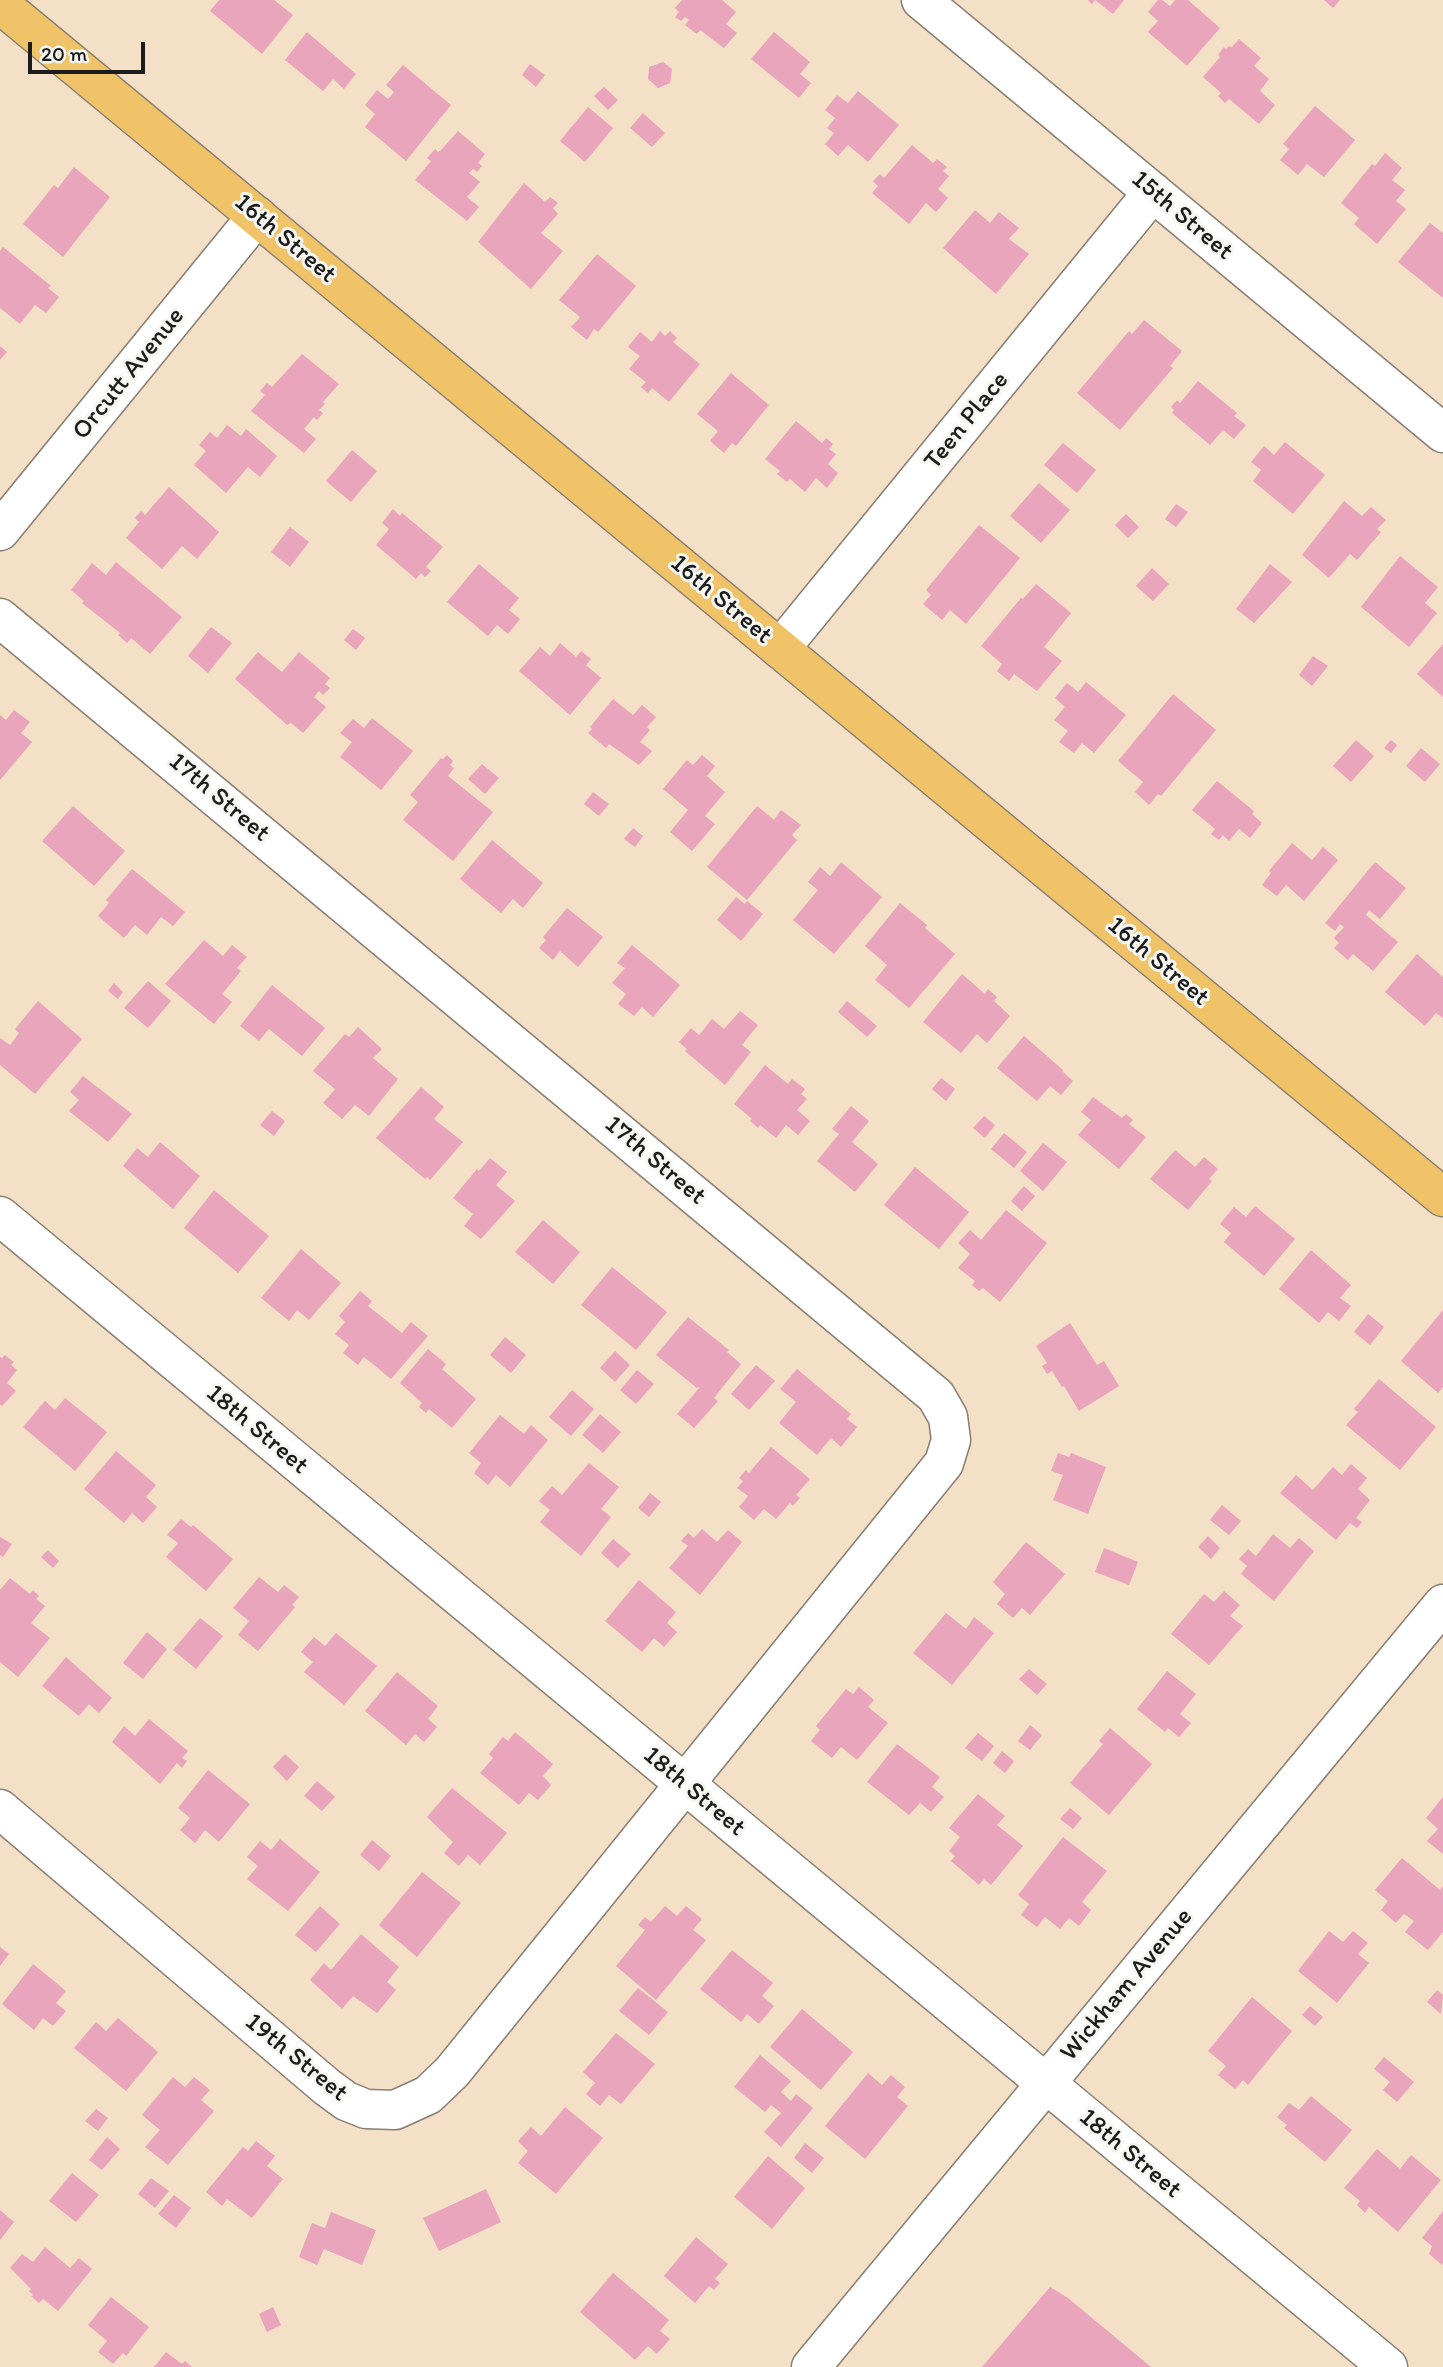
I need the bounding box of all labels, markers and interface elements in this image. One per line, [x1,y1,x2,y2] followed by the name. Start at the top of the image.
[32,28,149,72] scale bar
[41,41,87,66] text: 20 m
[1125,164,1239,268] street label: 15th Street
[228,187,342,291] street label: 16th Street
[66,302,192,446] street label: Orcutt Avenue
[918,366,1016,476] street label: Teen Place
[664,548,778,652] street label: 16th Street
[162,747,276,849] street label: 17th Street
[1101,910,1215,1014] street label: 16th Street
[598,1110,712,1212] street label: 17th Street
[200,1378,314,1482] street label: 18th Street
[637,1740,751,1844] street label: 18th Street
[1054,1902,1200,2068] street label: Wickham Avenue
[238,2007,354,2109] street label: 19th Street
[1073,2102,1187,2206] street label: 18th Street

